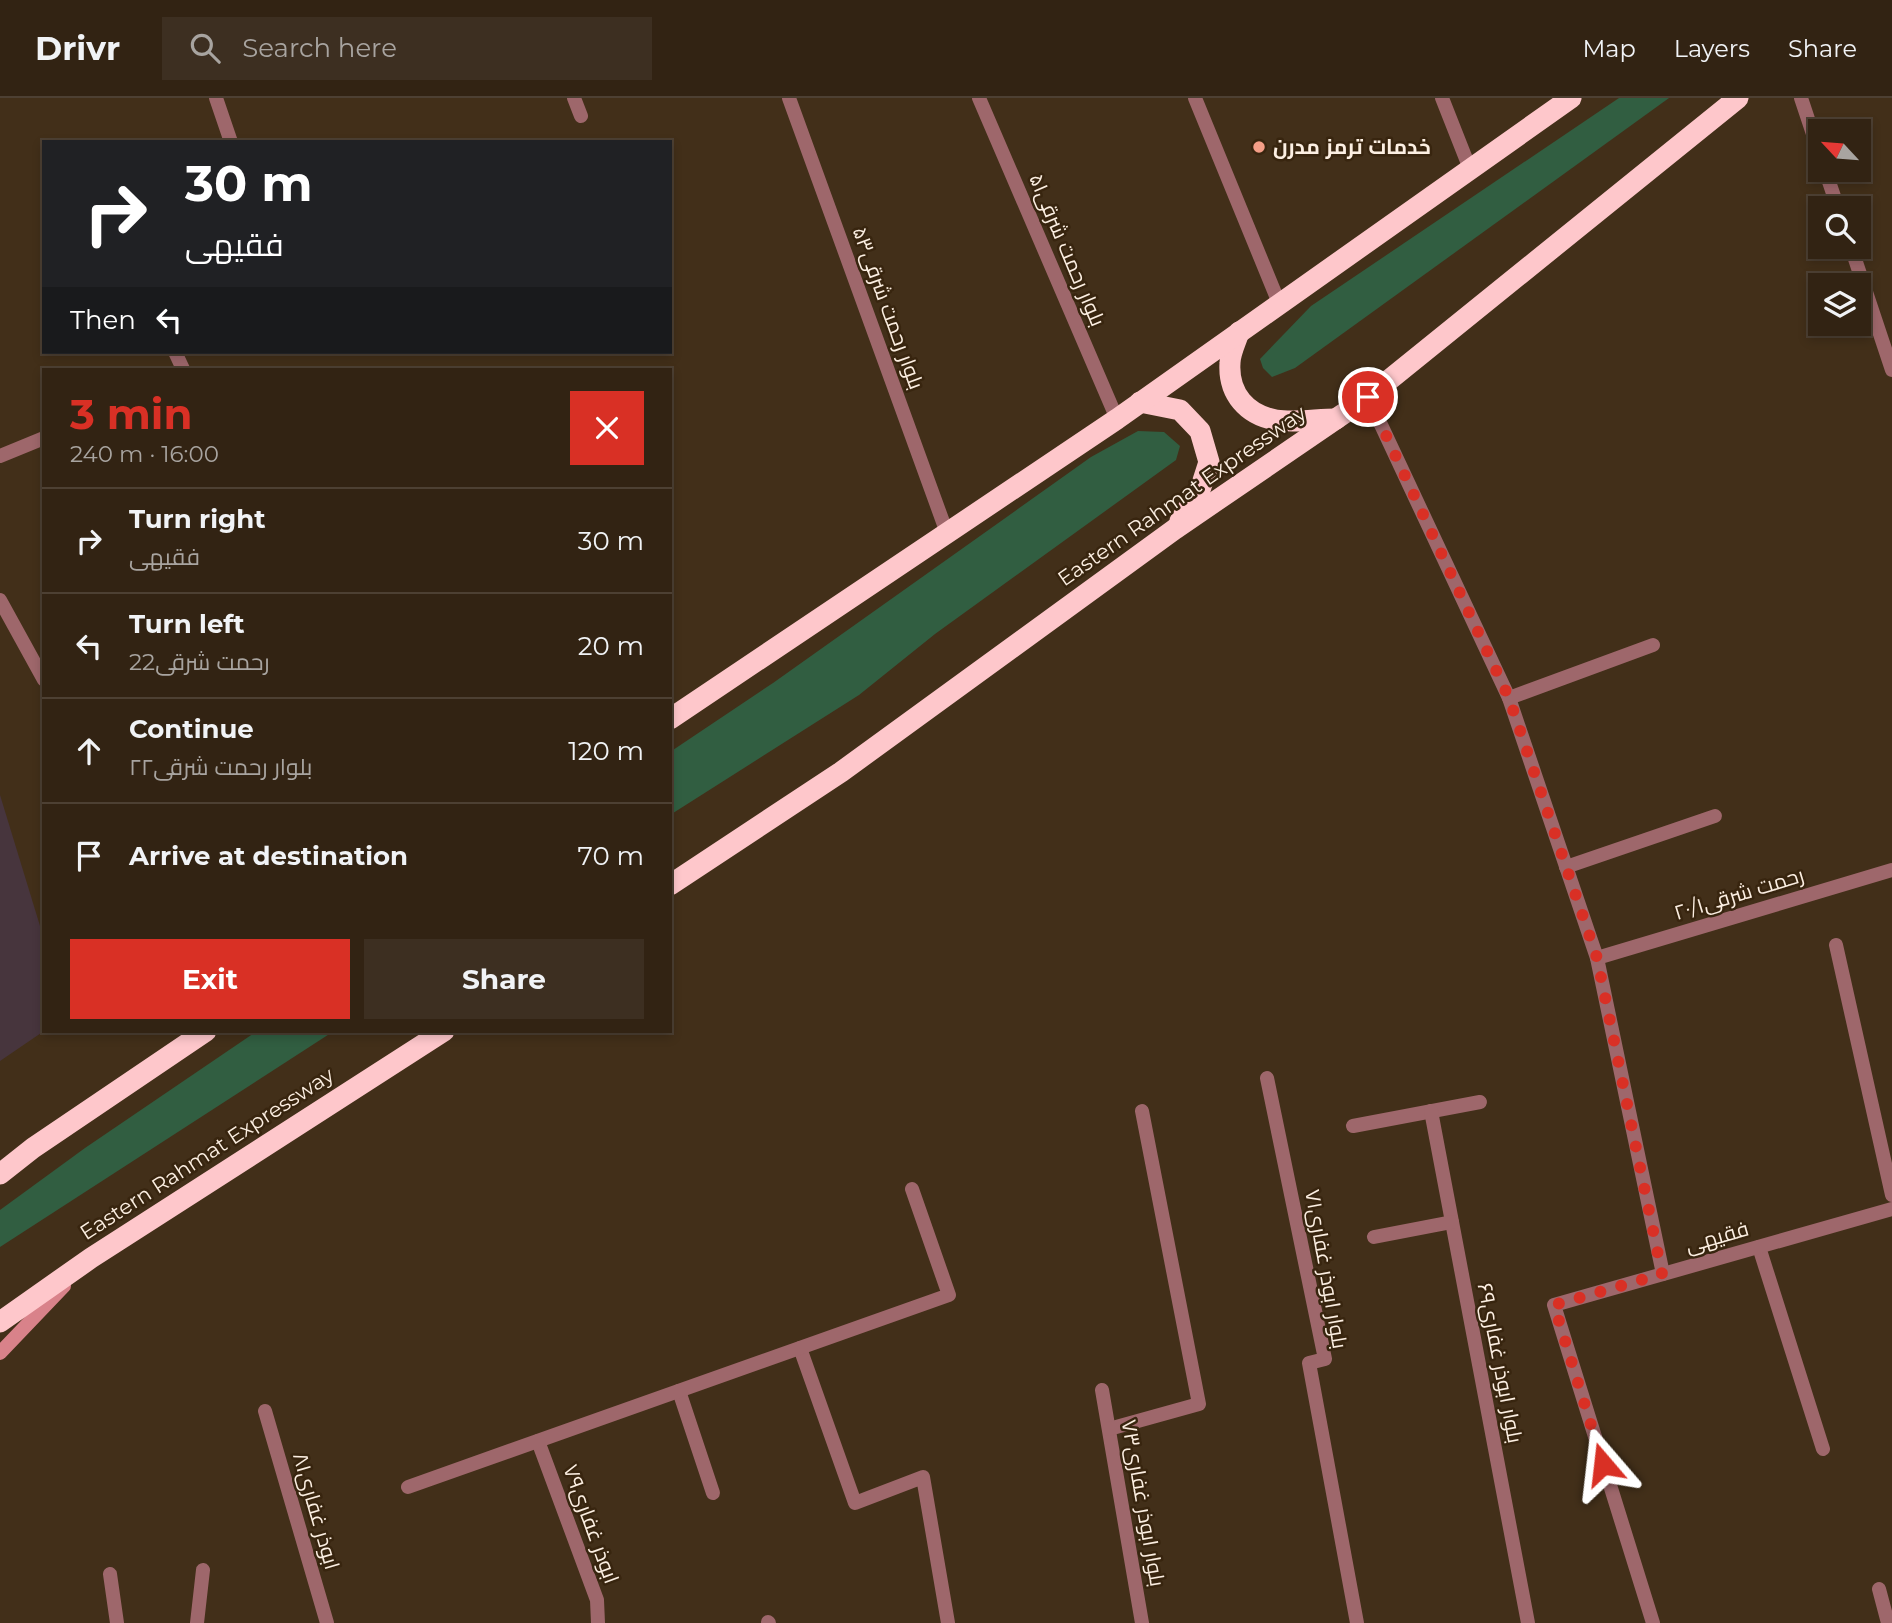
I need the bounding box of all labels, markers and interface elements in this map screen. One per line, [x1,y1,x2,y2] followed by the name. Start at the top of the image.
[162,17,652,80] search box
[35,28,120,68] text: Drivr
[186,29,224,67] icon: search
[242,32,397,64] text: Search here
[1582,34,1636,63] text: Map
[1674,34,1750,63] text: Layers
[1788,34,1857,63] text: Share
[1808,119,1871,182] north arrow
[1808,119,1871,336] map controls
[1273,134,1431,159] place label: خدمات ترمز مدرن
[1251,139,1267,155] marker: خدمات ترمز مدرن
[185,154,313,213] text: 30 m
[70,168,161,259] icon: right
[1023,170,1111,330] street label: بلوار رحمت شرقی۵۱
[1808,196,1871,259] button: search
[847,223,929,393] street label: بلوار رحمت شرقی۵۳
[185,225,284,264] text: فقیهی
[1808,273,1871,336] button: layers
[150,301,188,339] icon: left
[70,304,136,336] text: Then
[1338,367,1398,427] pin
[1349,378,1387,416] icon: arrive
[70,388,192,440] text: 3 min
[570,391,644,465] button: close
[1053,400,1311,591] street label: Eastern Rahmat Expressway
[70,440,219,468] text: 240 m · 16:00
[129,503,265,535] text: Turn right
[70,522,108,560] icon: right
[578,525,644,557] text: 30 m
[129,543,200,571] text: فقیهی
[129,608,245,640] text: Turn left
[70,627,108,665] icon: left
[578,630,644,662] text: 20 m
[129,648,270,676] text: 22رحمت شرقی
[129,713,254,745] text: Continue
[70,732,108,770] icon: ahead
[568,735,644,767] text: 120 m
[129,753,312,781] text: بلوار رحمت شرقی۲۲
[70,837,108,875] icon: arrive
[129,840,408,872] text: Arrive at destination
[578,840,644,872] text: 70 m
[1671,862,1807,926] street label: ۲۰/۱رحمت شرقی
[70,939,350,1019] button: Exit
[364,939,644,1019] button: Share
[75,1062,339,1245] street label: Eastern Rahmat Expressway
[1299,1187,1353,1351] street label: بلوار ابوذر غفاری۷۱
[1682,1216,1752,1258] street label: فقیهی
[1472,1281,1528,1445] street label: بلوار ابوذر غفاری۶۹
[1116,1417,1170,1589] street label: بلوار ابوذر غفاری۷۳
[1566,1427,1640,1501] position arrow
[287,1449,345,1573] street label: ۸۱ابوذر غفاری
[557,1461,625,1587] street label: ۷۹ابوذر غفاری

